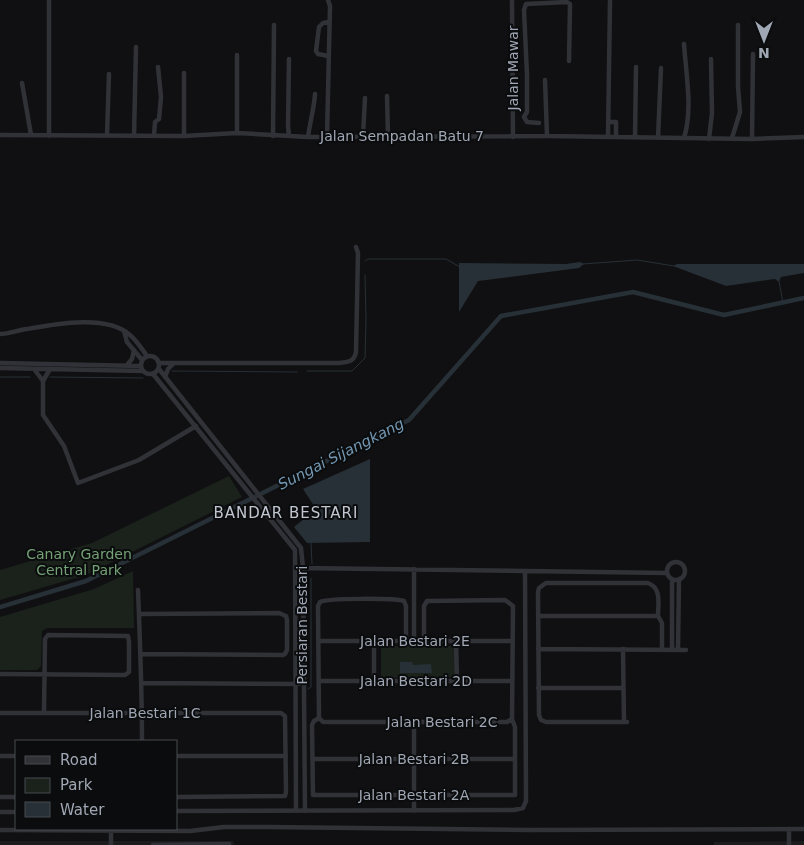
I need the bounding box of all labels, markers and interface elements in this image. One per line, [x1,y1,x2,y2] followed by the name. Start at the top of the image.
[739,15,789,65] north arrow
[505,25,521,111] street label: Jalan Mawar
[758,45,770,61] text: N
[319,128,484,144] street label: Jalan Sempadan Batu 7
[275,414,407,494] water label: Sungai Sijangkang
[214,504,358,522] district label: BANDAR BESTARI
[26,546,132,578] park label: Canary Garden Central Park
[294,566,310,684] street label: Persiaran Bestari
[359,633,470,649] street label: Jalan Bestari 2E
[359,673,472,689] street label: Jalan Bestari 2D
[89,705,201,721] street label: Jalan Bestari 1C
[386,714,498,730] street label: Jalan Bestari 2C
[15,740,178,830] legend
[60,751,98,769] text: Road
[358,751,469,767] street label: Jalan Bestari 2B
[60,776,93,794] text: Park
[358,787,470,803] street label: Jalan Bestari 2A
[60,801,105,819] text: Water

